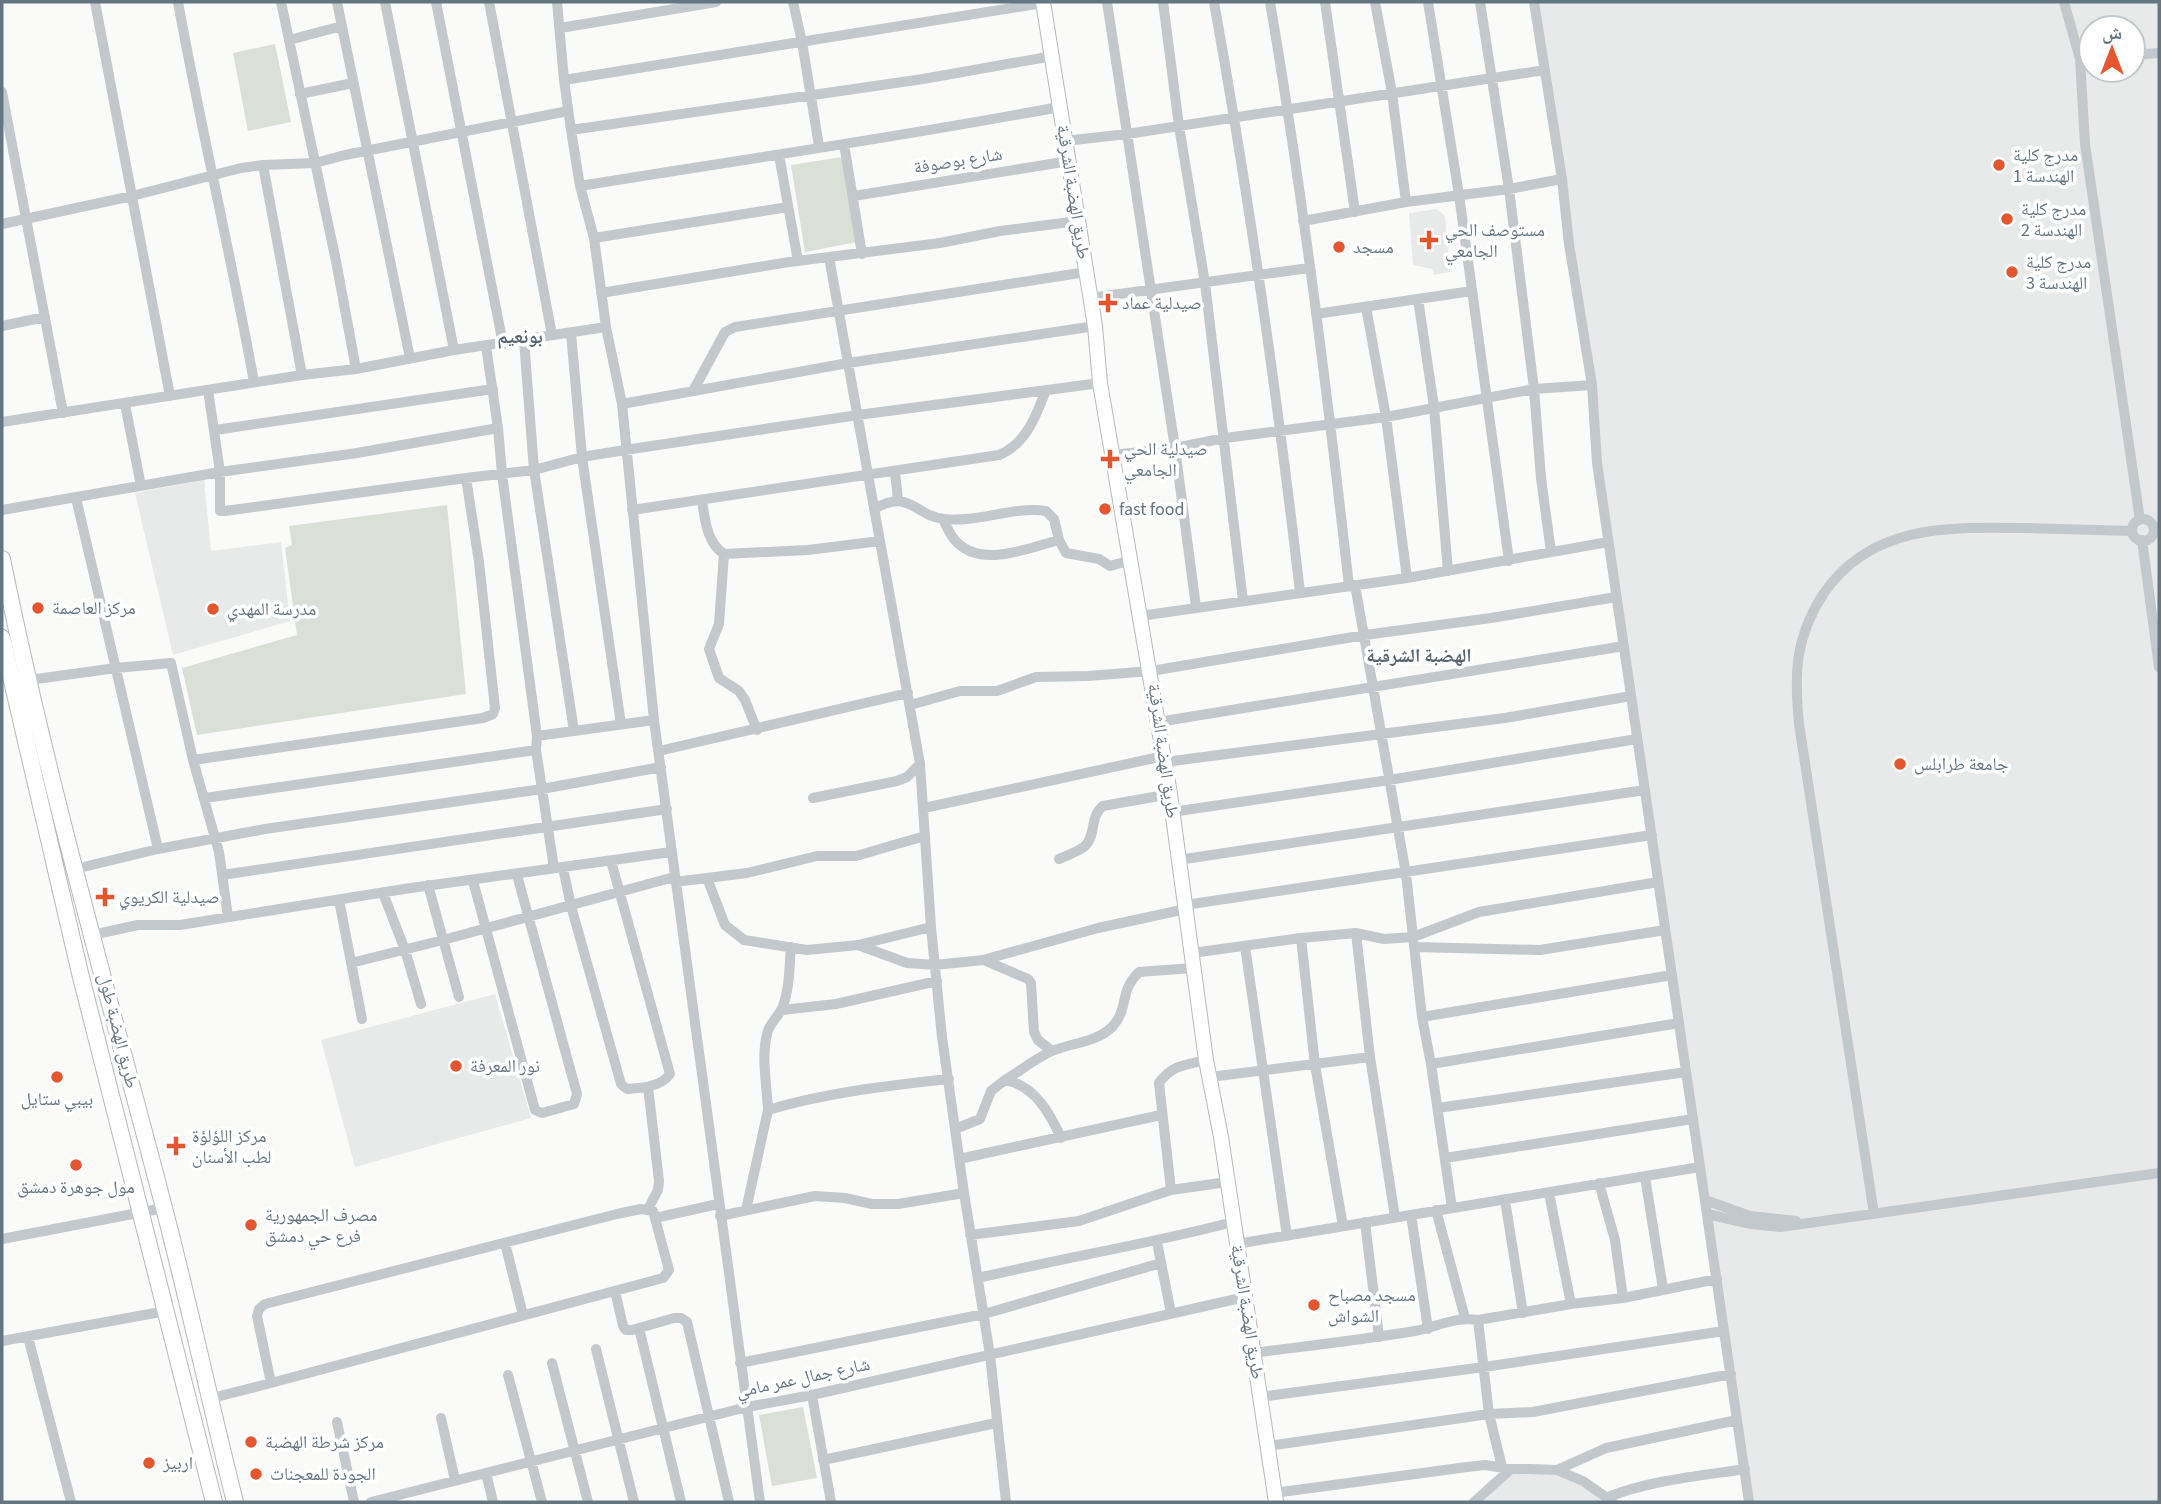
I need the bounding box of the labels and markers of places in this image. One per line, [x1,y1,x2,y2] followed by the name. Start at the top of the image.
[2013,143,2078,189] place label: مدرج كلية الهندسة 1
[1991,157,2007,173] marker: مدرج كلية الهندسة 1
[2021,197,2086,243] place label: مدرج كلية الهندسة 2
[1999,211,2015,227] marker: مدرج كلية الهندسة 2
[1445,218,1545,265] place label: مستوصف الحي الجامعي
[1419,230,1439,250] marker: مستوصف الحي الجامعي
[1353,235,1394,260] place label: مسجد
[1331,239,1347,255] marker: مسجد
[2026,250,2091,296] place label: مدرج كلية الهندسة 3
[2004,264,2020,280] marker: مدرج كلية الهندسة 3
[1122,291,1202,316] place label: صيدلية عماد
[1100,295,1116,311] marker: صيدلية عماد
[1124,437,1208,484] place label: صيدلية الحي الجامعي
[1102,451,1118,467] marker: صيدلية الحي الجامعي
[1119,497,1184,522] place label: fast food
[1097,501,1113,517] marker: fast food
[52,596,136,621] place label: مركز العاصمة
[227,597,316,623] place label: مدرسة المهدي
[30,600,46,616] marker: مركز العاصمة
[205,601,221,617] marker: مدرسة المهدي
[1914,752,2009,777] place label: جامعة طرابلس
[1892,756,1908,772] marker: جامعة طرابلس
[119,885,220,911] place label: صيدلية الكريوي
[97,889,113,905] marker: صيدلية الكريوي
[470,1054,540,1079] place label: نور المعرفة
[448,1058,464,1074] marker: نور المعرفة
[49,1069,65,1085] marker: بيبي ستايل
[21,1087,93,1113] place label: بيبي ستايل
[192,1124,271,1170] place label: مركز اللؤلؤة لطب الأسنان
[166,1136,186,1156] marker: مركز اللؤلؤة لطب الأسنان
[68,1157,84,1173] marker: مول جوهرة دمشق
[17,1175,135,1200] place label: مول جوهرة دمشق
[265,1203,377,1250] place label: مصرف الجمهورية فرع حي دمشق
[243,1217,259,1233] marker: مصرف الجمهورية فرع حي دمشق
[1328,1283,1416,1329] place label: مسجد مصباح الشواش
[1306,1297,1322,1313] marker: مسجد مصباح الشواش
[265,1430,384,1455] place label: مركز شرطة الهضبة
[243,1434,259,1450] marker: مركز شرطة الهضبة
[162,1451,193,1476] place label: اربيز
[141,1455,157,1471] marker: اربيز
[270,1462,376,1487] place label: الجودة للمعجنات
[248,1466,264,1482] marker: الجودة للمعجنات

